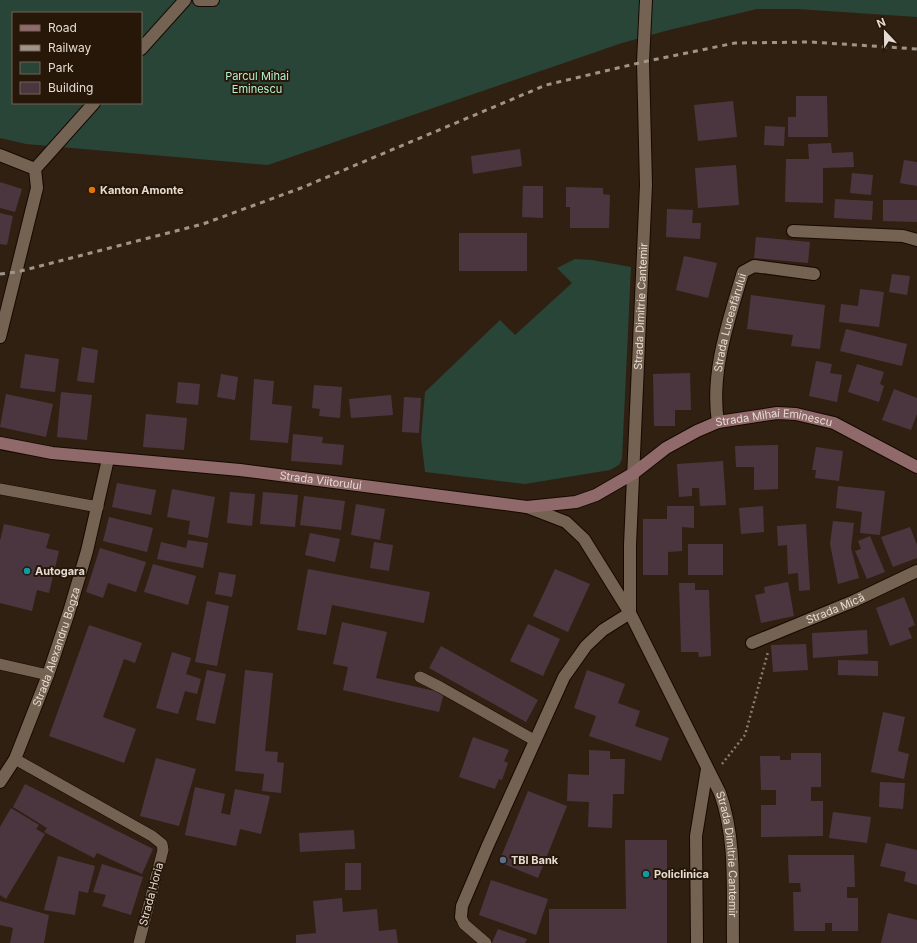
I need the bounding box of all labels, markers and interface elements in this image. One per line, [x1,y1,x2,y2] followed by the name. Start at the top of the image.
[12,12,142,104] legend
[865,12,905,52] north arrow
[875,15,888,31] text: N
[48,20,77,35] text: Road
[48,40,92,55] text: Railway
[48,60,74,75] text: Park
[225,69,289,96] park label: Parcul Mihai Eminescu
[48,80,93,95] text: Building
[100,183,184,197] place label: Kanton Amonte
[87,185,97,195] marker: Kanton Amonte
[631,242,650,370] street label: Strada Dimitrie Cantemir
[711,272,749,373] street label: Strada Luceafărului
[714,406,834,429] street label: Strada Mihai Eminescu
[279,468,362,493] street label: Strada Viitorului
[35,564,85,578] place label: Autogara
[22,566,32,576] marker: Autogara
[29,585,83,709] street label: Strada Alexandru Bogza
[804,590,867,627] street label: Strada Mică
[713,789,740,917] street label: Strada Dimitrie Cantemir
[511,853,559,867] place label: TBI Bank
[498,855,508,865] marker: TBI Bank
[136,861,166,927] street label: Strada Horia
[654,867,709,881] place label: Policlinica
[641,869,651,879] marker: Policlinica

